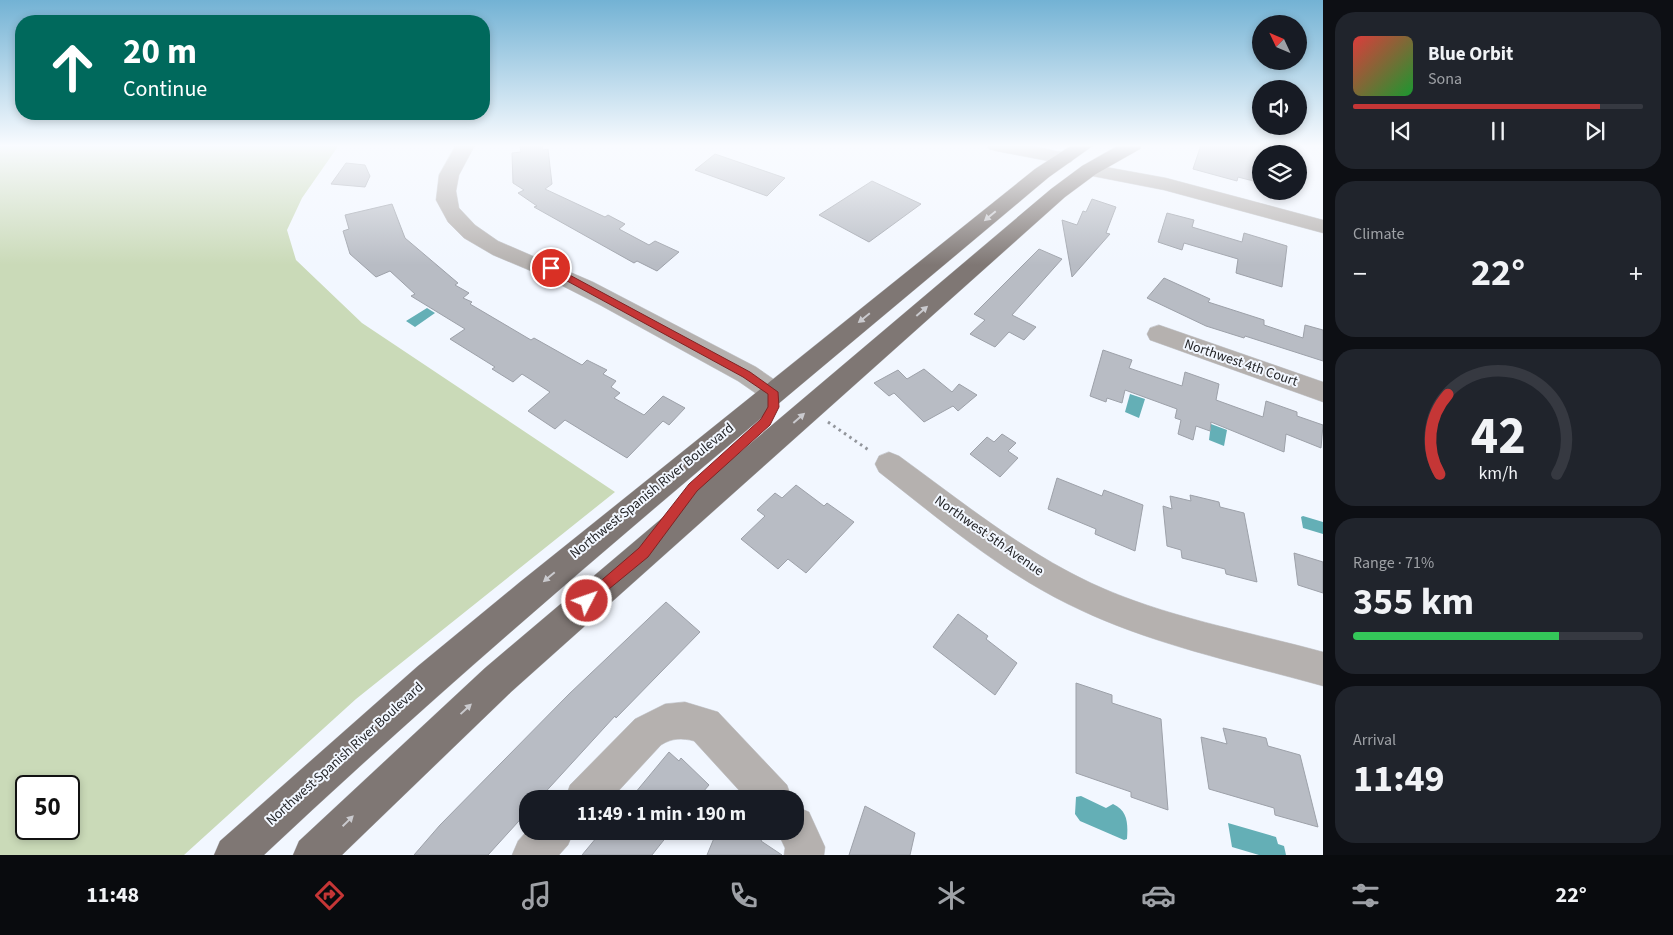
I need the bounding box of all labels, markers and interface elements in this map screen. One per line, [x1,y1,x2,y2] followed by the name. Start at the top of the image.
[1252,15,1308,70] north arrow
[1252,15,1307,200] map controls
[123,27,197,77] text: 20 m
[40,35,105,100] icon: ahead
[1428,41,1513,68] text: Blue Orbit
[1428,68,1462,90] text: Sona
[123,73,207,105] text: Continue
[1252,80,1307,135] button: sound
[1387,117,1415,145] icon: previous
[1484,117,1512,145] icon: pause
[1581,117,1609,145] icon: next
[1252,145,1307,200] button: layers
[984,211,997,222] one-way arrow
[1353,223,1404,245] text: Climate
[1471,246,1525,300] text: 22°
[530,247,572,289] pin
[537,254,565,282] icon: arrive
[1353,254,1367,294] text: −
[1629,254,1643,294] text: +
[915,305,927,317] one-way arrow
[857,313,870,324] one-way arrow
[1182,334,1301,392] street label: Northwest 4th Court
[1471,400,1525,474] text: 42
[792,412,805,423] one-way arrow
[566,418,738,564] street label: Northwest Spanish River Boulevard
[1478,461,1518,486] text: km/h
[930,491,1048,581] street label: Northwest 5th Avenue
[1353,552,1434,574] text: Range · 71%
[542,571,555,582] one-way arrow
[560,574,612,626] position arrow
[1353,575,1474,629] text: 355 km
[262,678,428,830] street label: Northwest Spanish River Boulevard
[459,703,471,715] one-way arrow
[1353,729,1396,751] text: Arrival
[1353,752,1445,806] text: 11:49
[15,775,80,840] speed limit sign: 50
[577,801,746,828] text: 11:49 · 1 min · 190 m
[342,815,354,827] one-way arrow
[312,878,347,913] icon: directions
[519,878,554,913] icon: music
[726,878,761,913] icon: phone
[934,878,969,913] icon: climate
[1141,878,1176,913] icon: car
[1348,878,1383,913] icon: filters
[86,879,139,911] text: 11:48
[1556,879,1587,911] text: 22°

